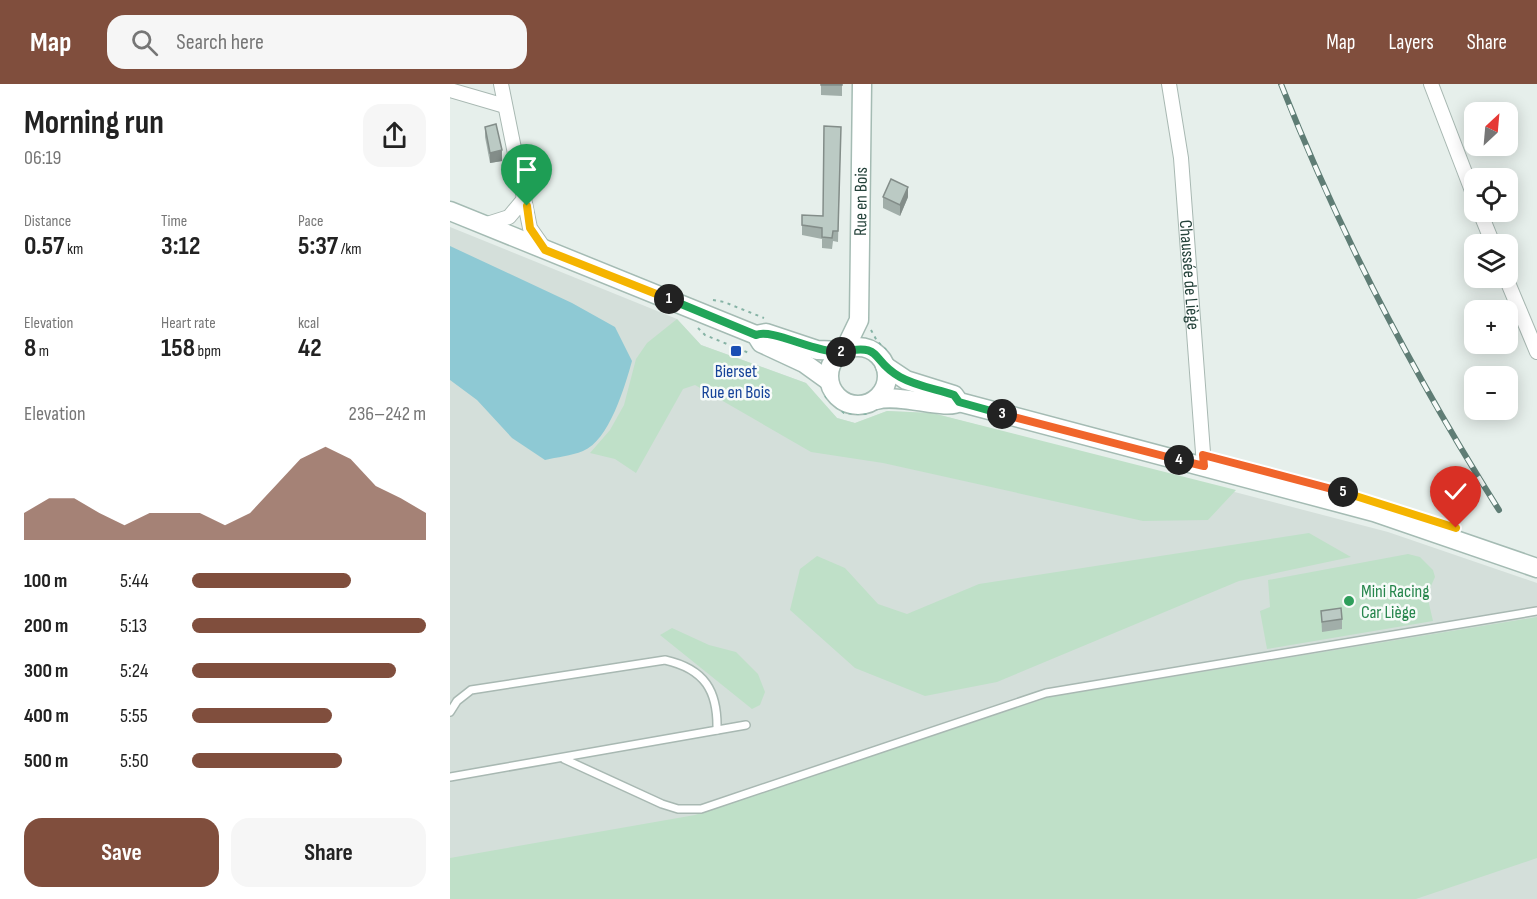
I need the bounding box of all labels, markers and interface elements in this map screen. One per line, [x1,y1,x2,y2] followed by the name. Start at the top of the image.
[107,15,527,69] search box
[30,26,71,59] text: Map
[128,26,161,59] icon: search
[176,29,264,56] text: Search here
[1326,30,1355,55] text: Map
[1388,30,1434,55] text: Layers
[1467,30,1507,55] text: Share
[1464,102,1518,156] north arrow
[1464,102,1518,420] map controls
[24,103,164,143] text: Morning run
[363,104,426,167] button: share
[501,144,552,206] pin
[24,146,61,170] text: 06:19
[510,153,543,186] icon: arrive
[850,167,872,236] street label: Rue en Bois
[1464,168,1518,222] button: locate
[24,212,71,231] text: Distance
[161,212,187,231] text: Time
[298,212,323,231] text: Pace
[1175,219,1204,331] street label: Chaussée de Liège
[24,231,64,262] text: 0.57
[161,231,200,262] text: 3:12
[298,231,338,262] text: 5:37
[1464,234,1518,288] button: layers
[64,240,83,259] text: km
[338,240,362,259] text: /km
[654,284,684,314] pin: 1
[666,289,672,308] text: 1
[1464,300,1518,354] button: +
[24,314,73,333] text: Elevation
[161,314,216,333] text: Heart rate
[298,314,319,333] text: kcal
[24,333,36,364] text: 8
[161,333,195,364] text: 158
[298,333,322,364] text: 42
[826,337,856,367] pin: 2
[36,342,49,361] text: m
[195,342,221,361] text: bpm
[837,342,845,361] text: 2
[729,344,743,358] marker: Bierset Rue en Bois
[701,361,771,403] place label: Bierset Rue en Bois
[1464,366,1518,420] button: −
[987,399,1017,429] pin: 3
[24,402,86,426] text: Elevation
[349,402,426,426] text: 236–242 m
[998,404,1006,423] text: 3
[1164,445,1194,475] pin: 4
[1175,450,1183,469] text: 4
[1430,466,1481,528] pin
[1439,475,1472,508] icon: check
[1328,477,1358,507] pin: 5
[1339,482,1347,501] text: 5
[24,569,67,593] text: 100 m
[120,569,149,593] text: 5:44
[1361,581,1429,623] place label: Mini Racing Car Liège
[1342,594,1356,608] marker: Mini Racing Car Liège
[24,614,68,638] text: 200 m
[120,614,147,638] text: 5:13
[24,659,68,683] text: 300 m
[120,659,148,683] text: 5:24
[24,704,69,728] text: 400 m
[120,704,148,728] text: 5:55
[24,749,68,773] text: 500 m
[120,749,149,773] text: 5:50
[24,818,219,887] button: Save
[231,818,426,887] button: Share

